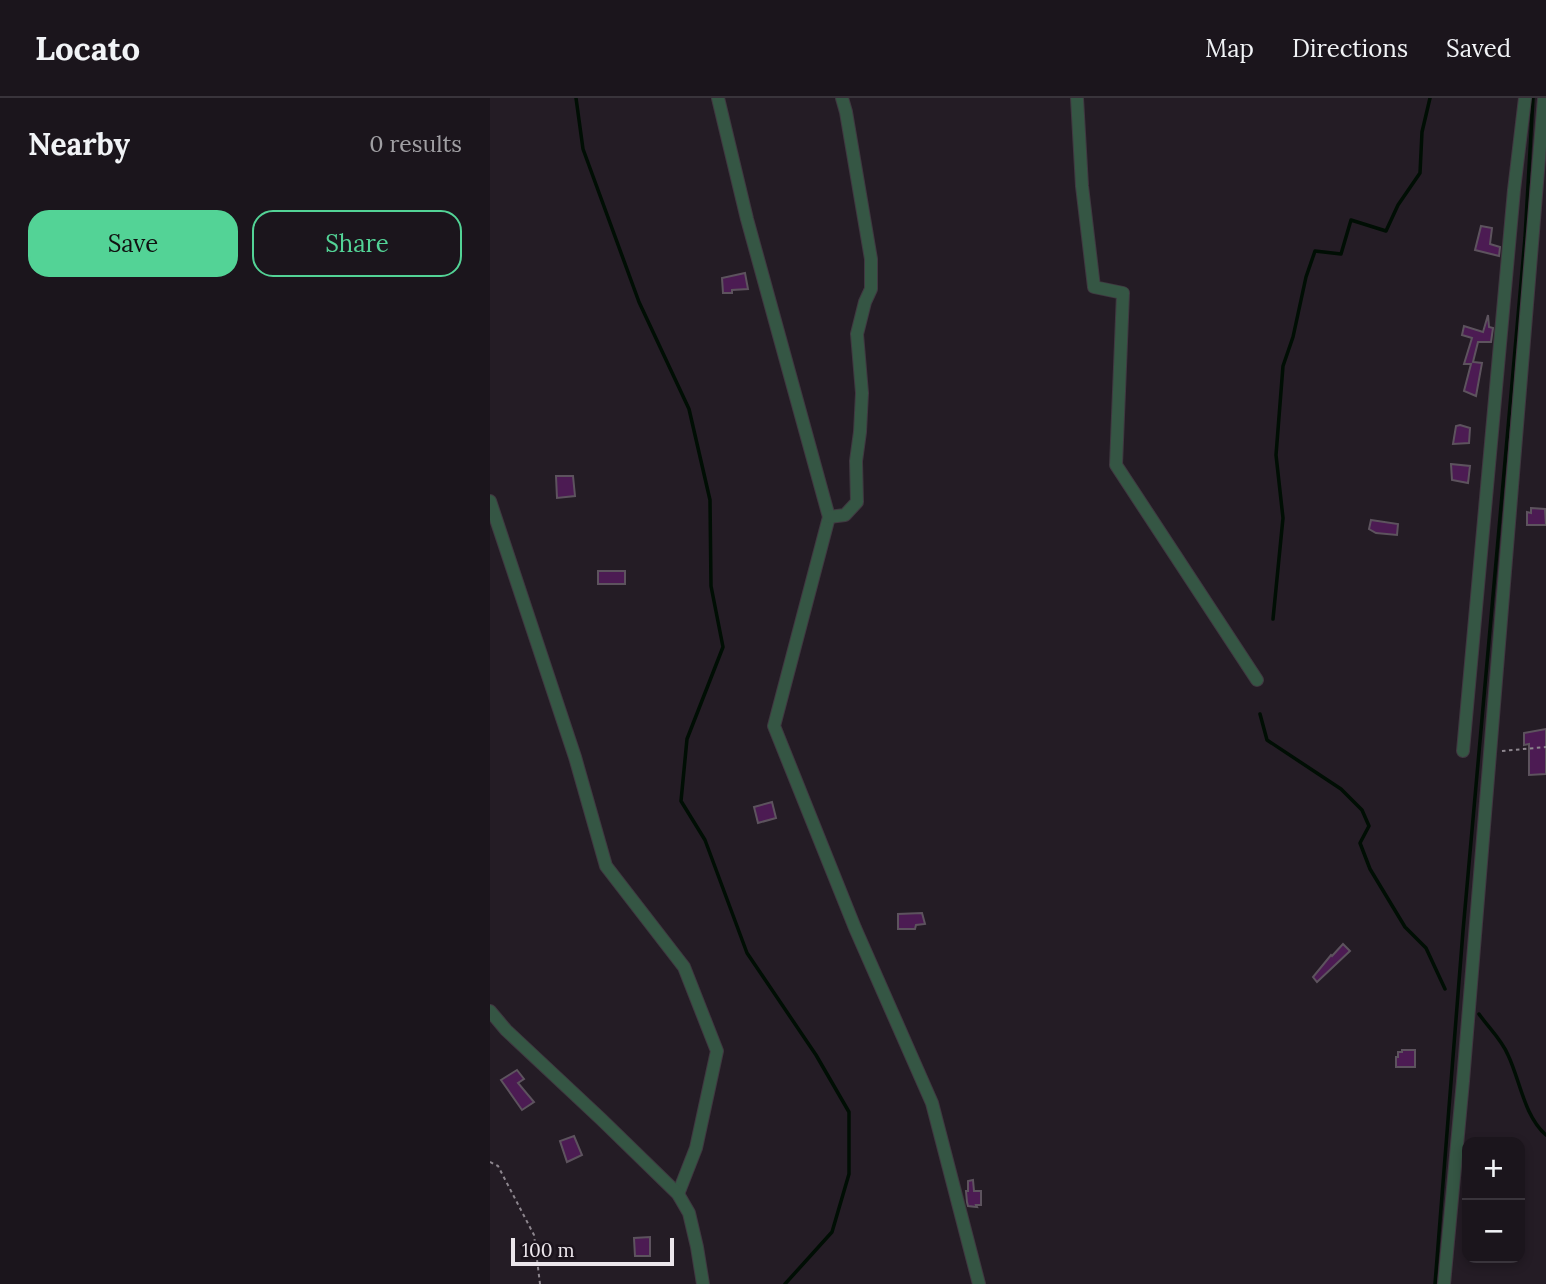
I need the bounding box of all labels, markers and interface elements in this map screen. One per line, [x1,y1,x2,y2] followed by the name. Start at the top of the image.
[35,27,140,69] text: Locato
[1205,33,1254,64] text: Map
[1292,33,1408,64] text: Directions
[1446,33,1511,64] text: Saved
[28,125,130,163] text: Nearby
[369,129,462,158] text: 0 results
[28,210,238,277] button: Save
[252,210,462,277] button: Share
[1462,1137,1525,1263] map controls
[1462,1137,1525,1200] button: +
[1462,1200,1525,1263] button: −
[511,1235,674,1267] scale bar
[522,1238,575,1262] text: 100 m

